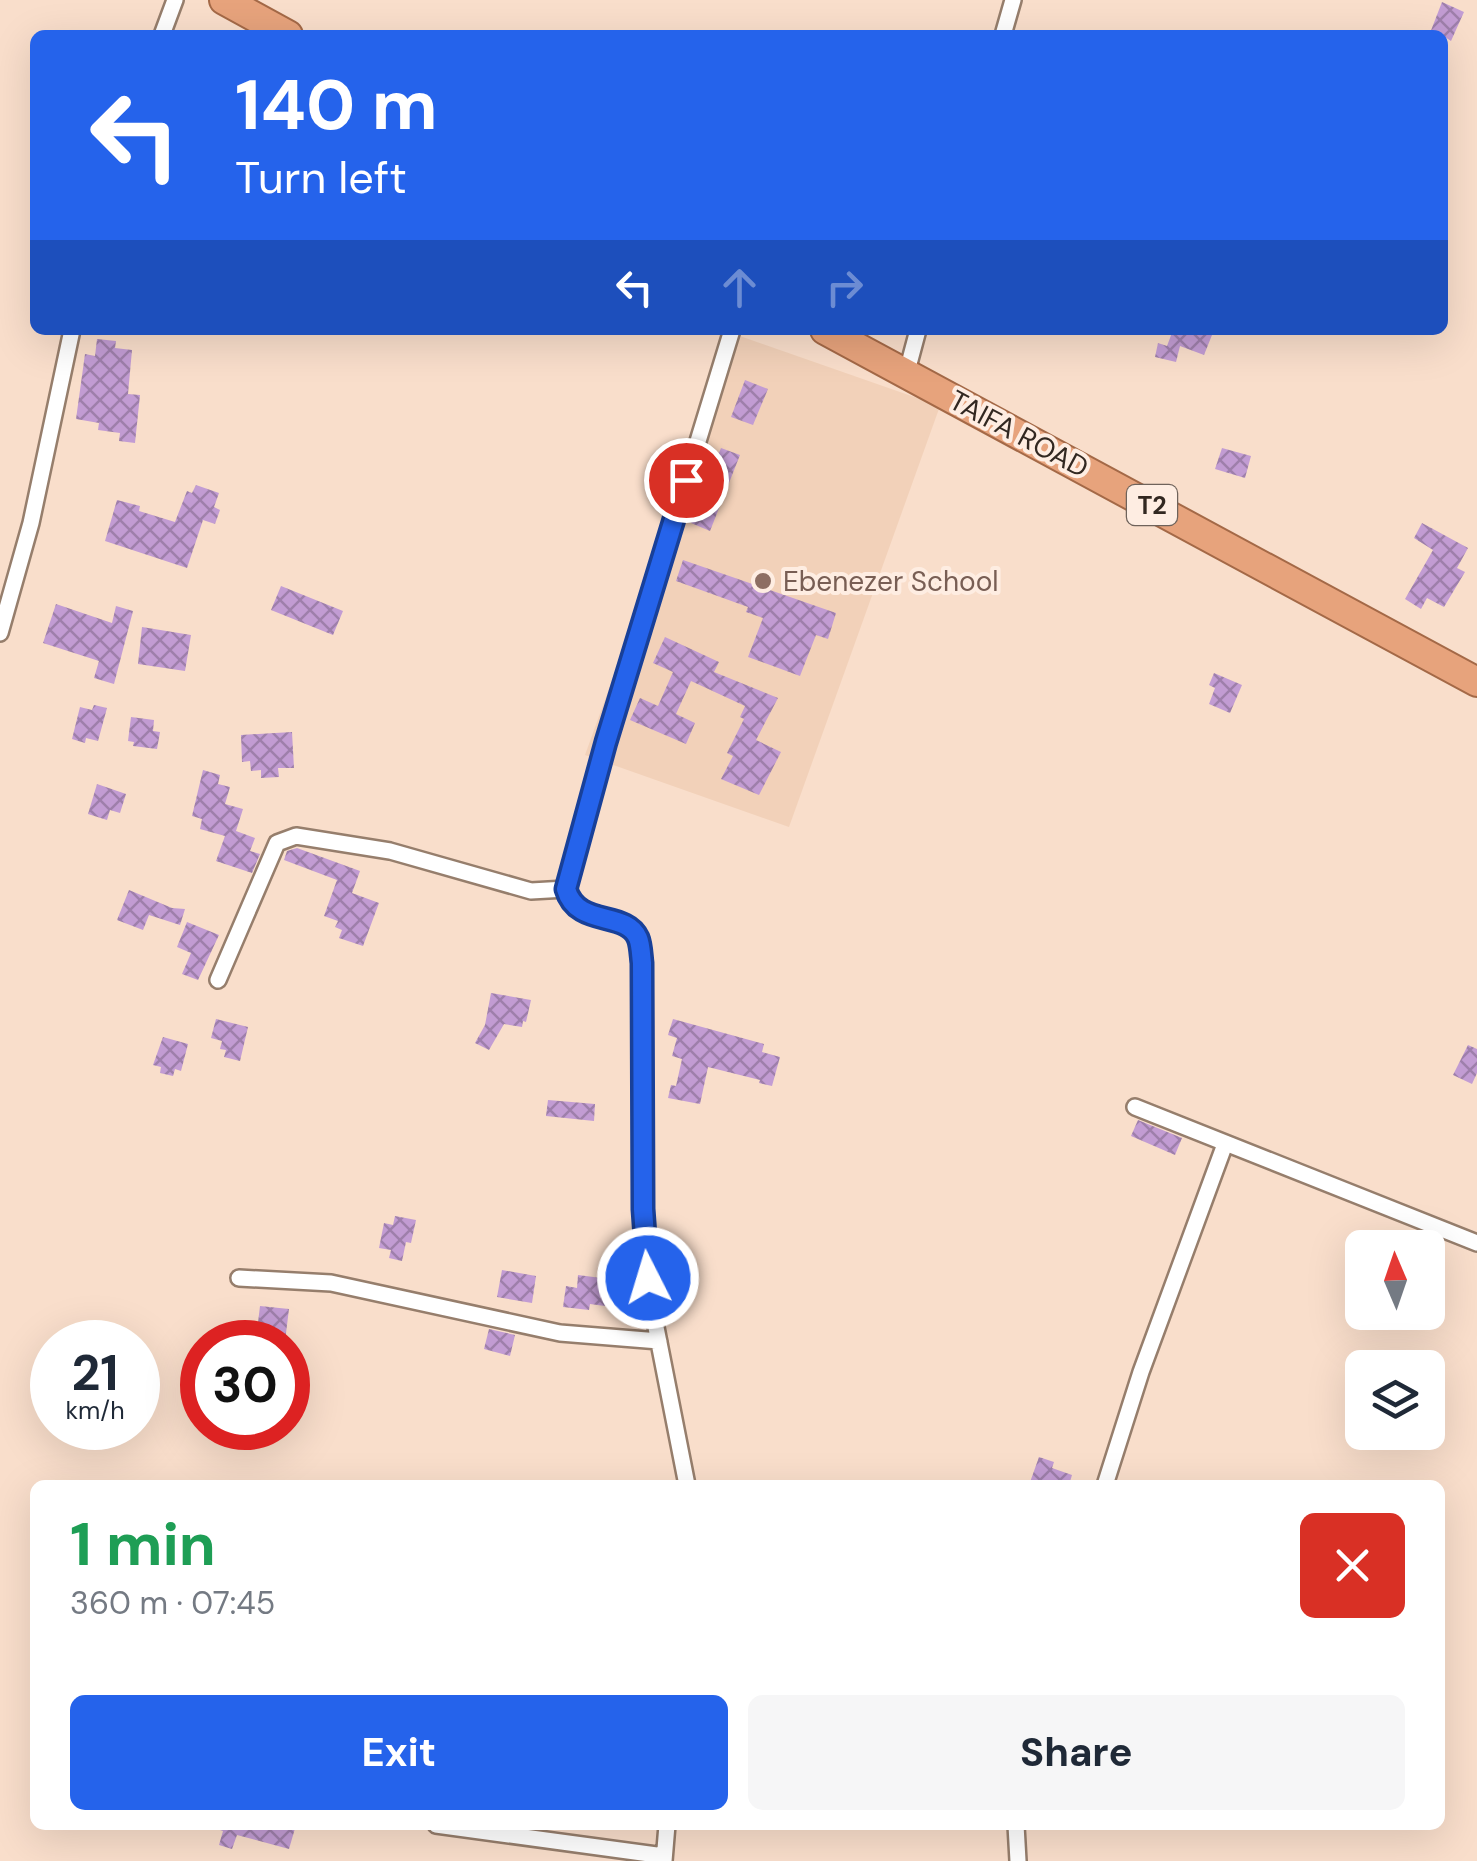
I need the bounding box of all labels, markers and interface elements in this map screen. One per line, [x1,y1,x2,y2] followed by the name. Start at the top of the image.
[235,60,438,151] text: 140 m
[70,70,200,200] icon: left
[235,148,407,207] text: Turn left
[607,260,662,315] icon: left
[712,260,767,315] icon: ahead
[817,260,872,315] icon: right
[943,382,1095,486] street label: TAIFA ROAD
[644,438,729,523] pin
[659,453,714,508] icon: arrive
[1127,485,1177,525] road number: T2
[783,563,999,600] place label: Ebenezer School
[752,570,774,592] marker: Ebenezer School
[596,1226,700,1330] position arrow
[1345,1230,1445,1330] north arrow
[1345,1230,1445,1450] map controls
[180,1320,310,1450] speed limit sign: 30
[71,1340,119,1406] text: 21
[1345,1350,1445,1450] button: layers
[65,1394,125,1427] text: km/h
[70,1505,216,1584] text: 1 min
[1300,1513,1405,1618] button: close
[70,1582,275,1624] text: 360 m · 07:45
[70,1695,728,1810] button: Exit
[748,1695,1405,1810] button: Share

